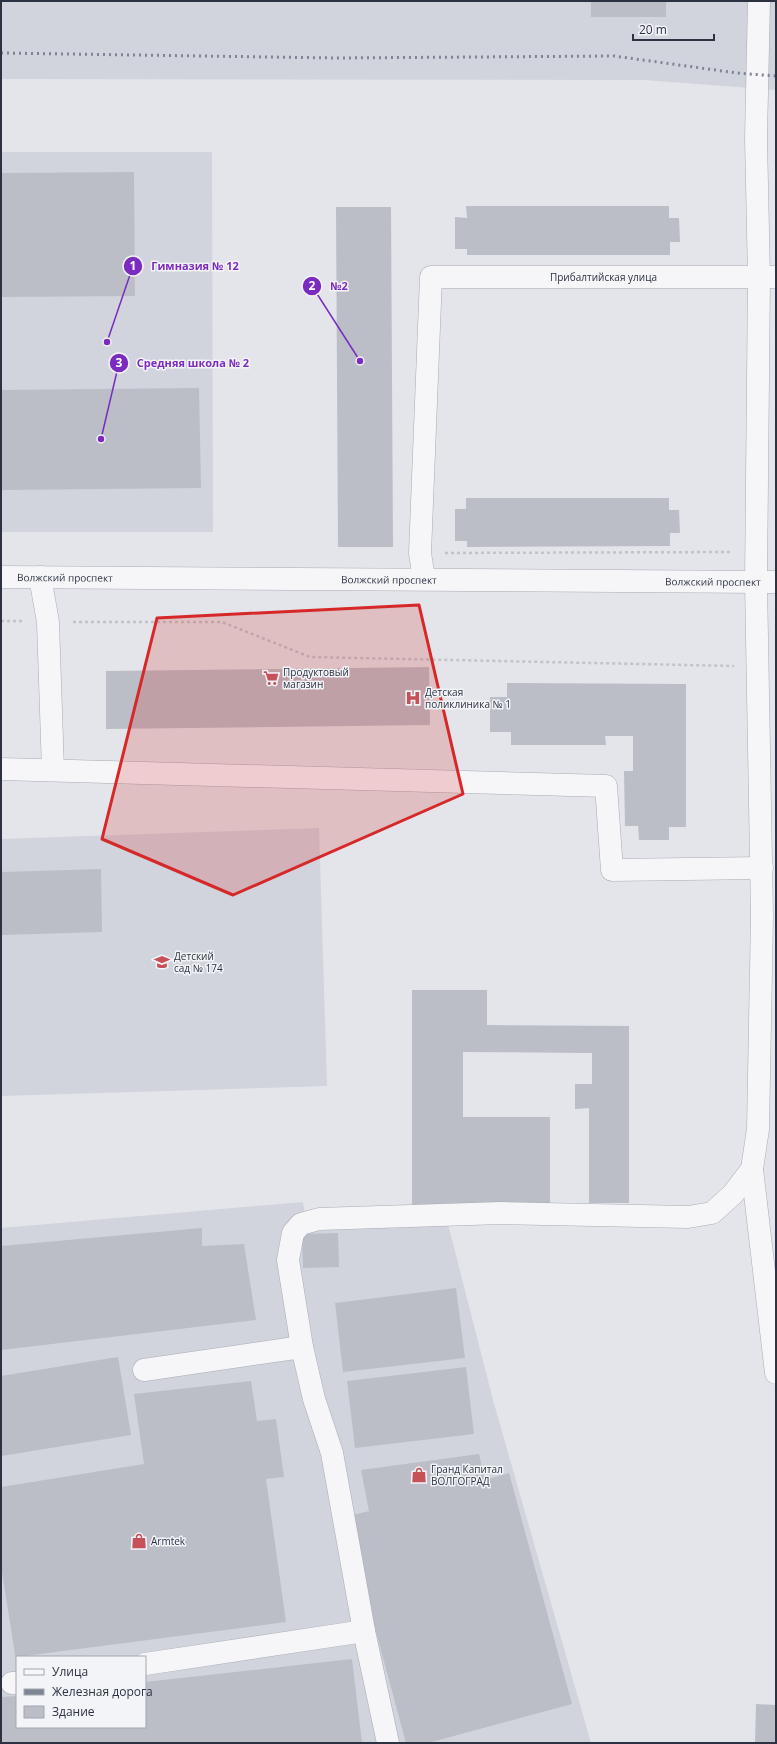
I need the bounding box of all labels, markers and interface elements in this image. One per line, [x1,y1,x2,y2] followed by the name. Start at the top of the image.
[633,16,714,42] scale bar
[639,21,667,38] text: 20 m
[123,254,246,277] callout: Гимназия № 12
[130,257,136,274] text: 1
[151,258,239,273] text: Гимназия № 12
[550,270,657,284] street label: Прибалтийская улица
[302,275,355,298] callout: №2
[309,277,316,294] text: 2
[330,278,348,293] text: №2
[109,352,257,375] callout: Средняя школа № 2
[116,354,123,371] text: 3
[137,355,249,370] text: Средняя школа № 2
[17,570,113,585] street label: Волжский проспект
[341,572,437,587] street label: Волжский проспект
[665,574,761,589] street label: Волжский проспект
[283,665,349,691] place label: Продуктовый магазин
[262,669,280,687] supermarket icon: Продуктовый магазин
[425,685,511,711] place label: Детская поликлиника № 1
[404,689,422,707] hospital icon: Детская поликлиника № 1
[174,949,223,975] place label: Детский сад № 174
[153,953,171,971] school or university icon: Детский сад № 174
[431,1462,503,1488] place label: Гранд Капитал ВОЛГОГРАД
[410,1466,428,1484] shop icon: Гранд Капитал ВОЛГОГРАД
[130,1532,148,1550] shop icon: Armtek
[151,1534,186,1548] place label: Armtek
[16,1656,146,1728] legend
[52,1663,88,1680] text: Улица
[52,1683,153,1700] text: Железная дорога
[52,1703,95,1720] text: Здание

